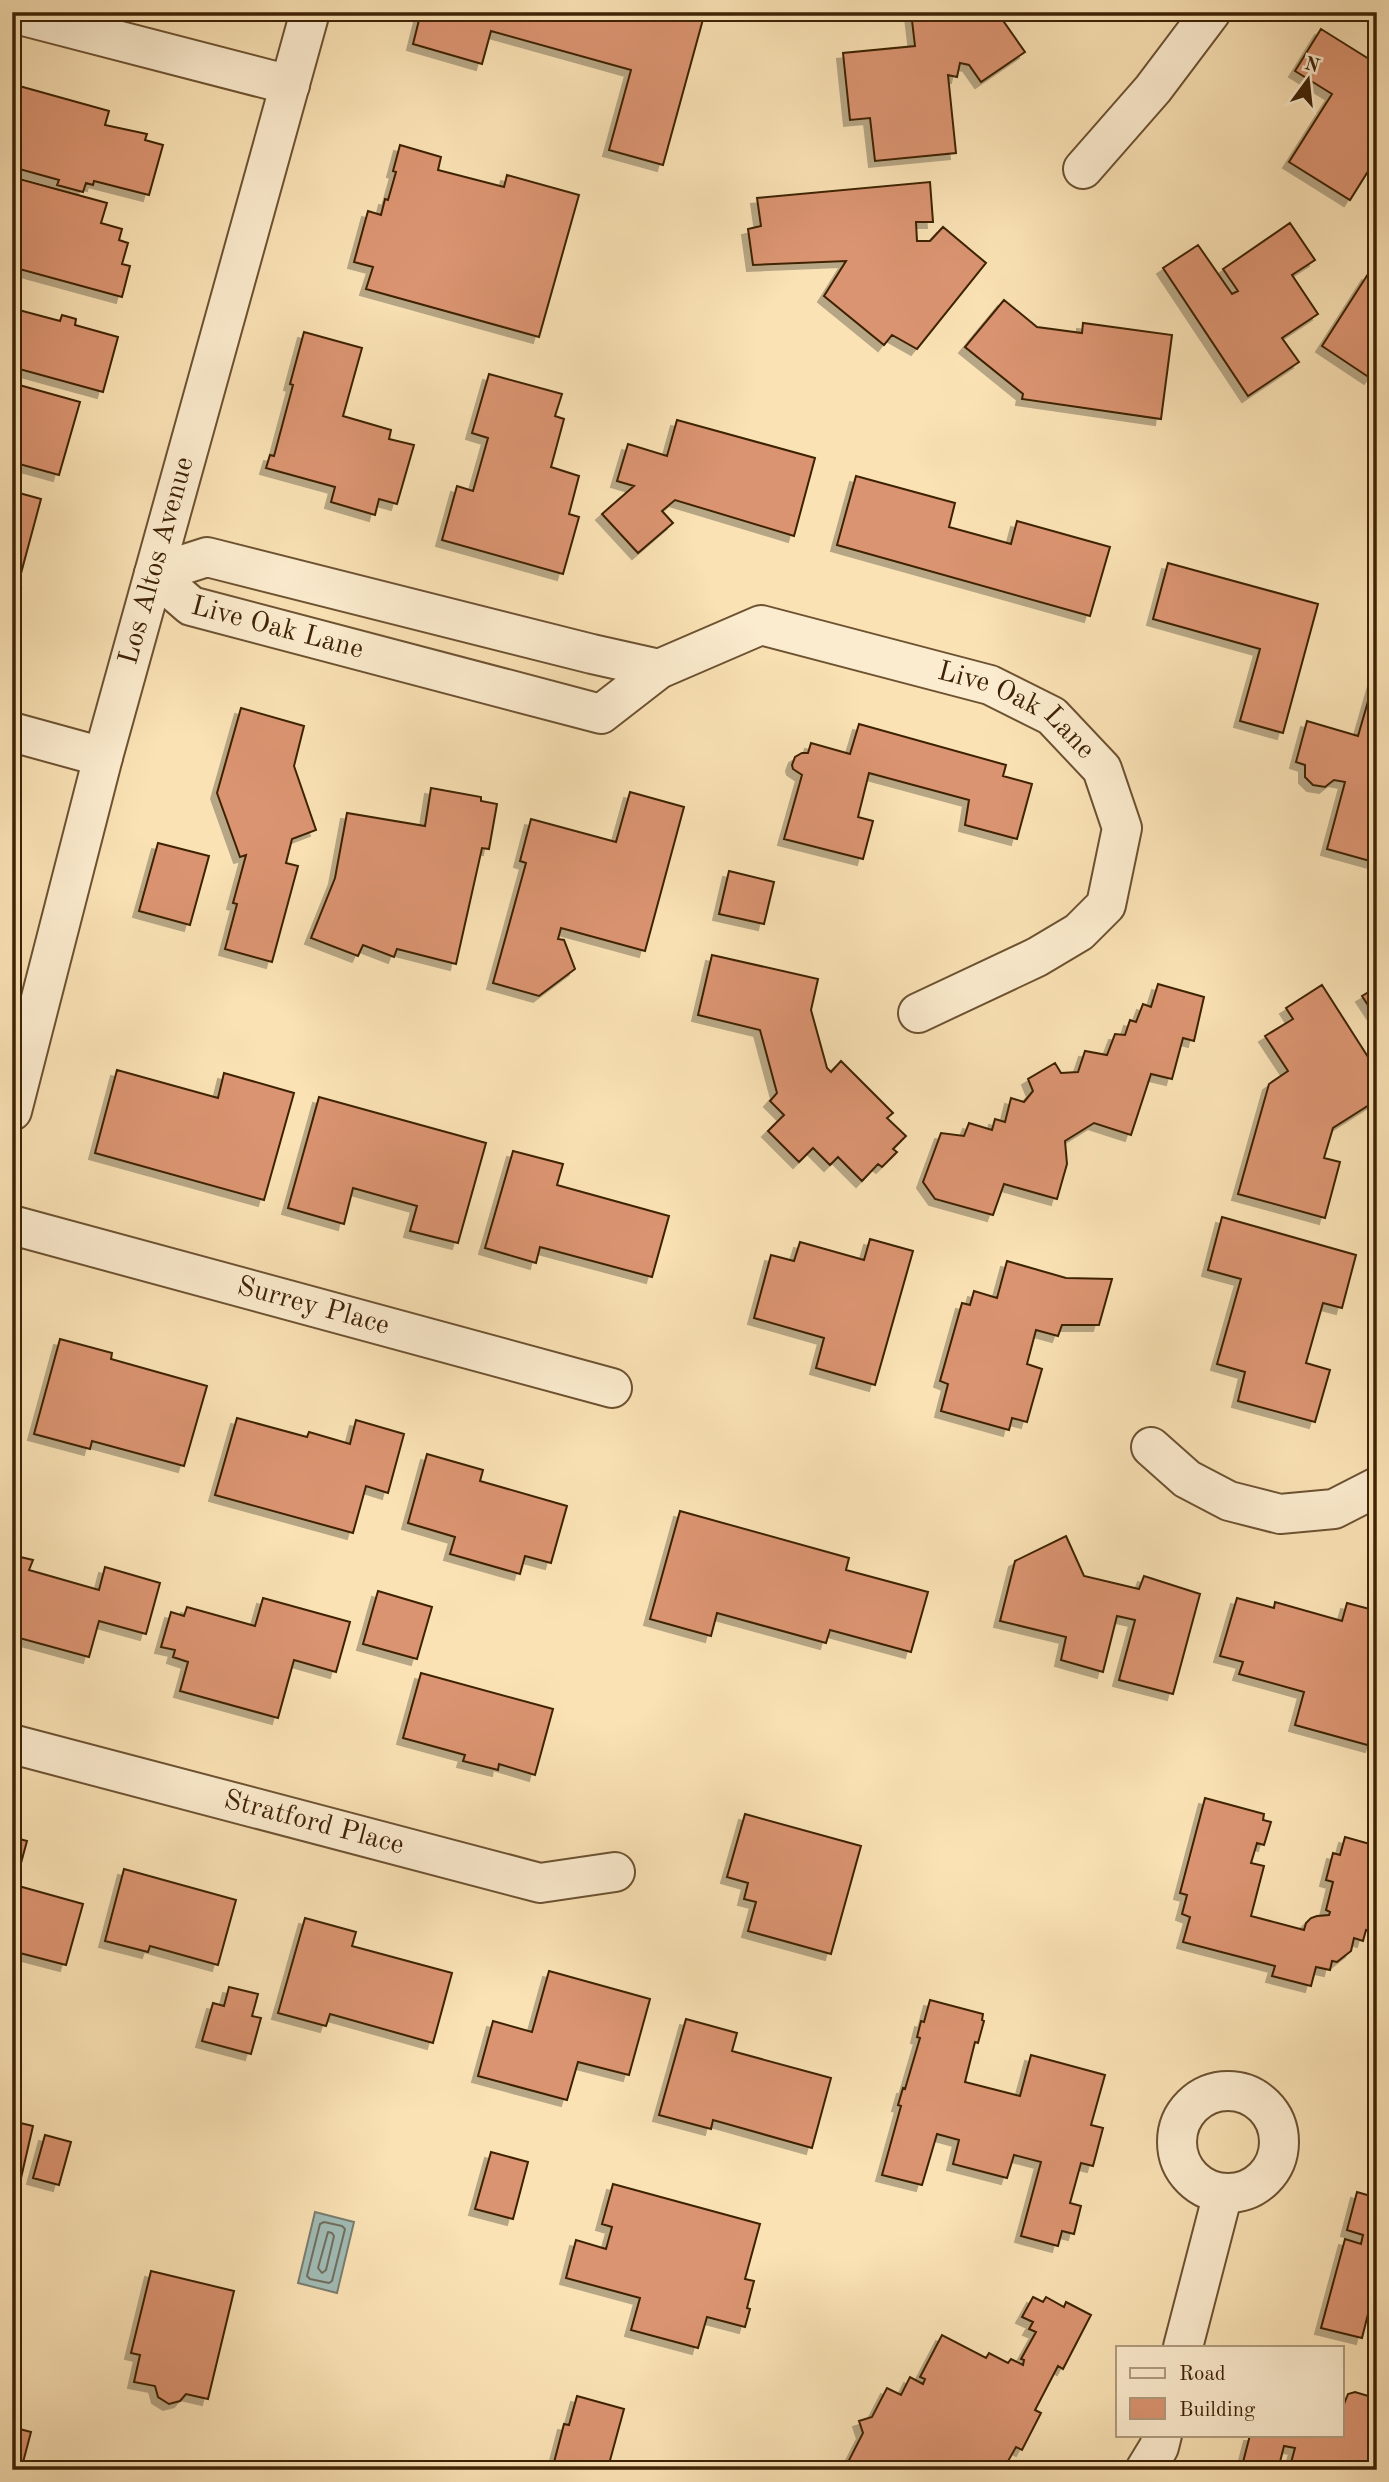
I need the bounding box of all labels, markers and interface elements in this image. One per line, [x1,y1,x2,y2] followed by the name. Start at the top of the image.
[1274,46,1344,116] north arrow
[1302,55,1322,77] text: N
[115,454,200,668] street label: Los Altos Avenue
[188,593,366,665] street label: Live Oak Lane
[935,658,1099,765] street label: Live Oak Lane
[234,1273,392,1341] street label: Surrey Place
[221,1786,407,1861] street label: Stratford Place
[1116,2346,1344,2436] legend
[1179,2364,1226,2385] text: Road
[1179,2400,1256,2421] text: Building

